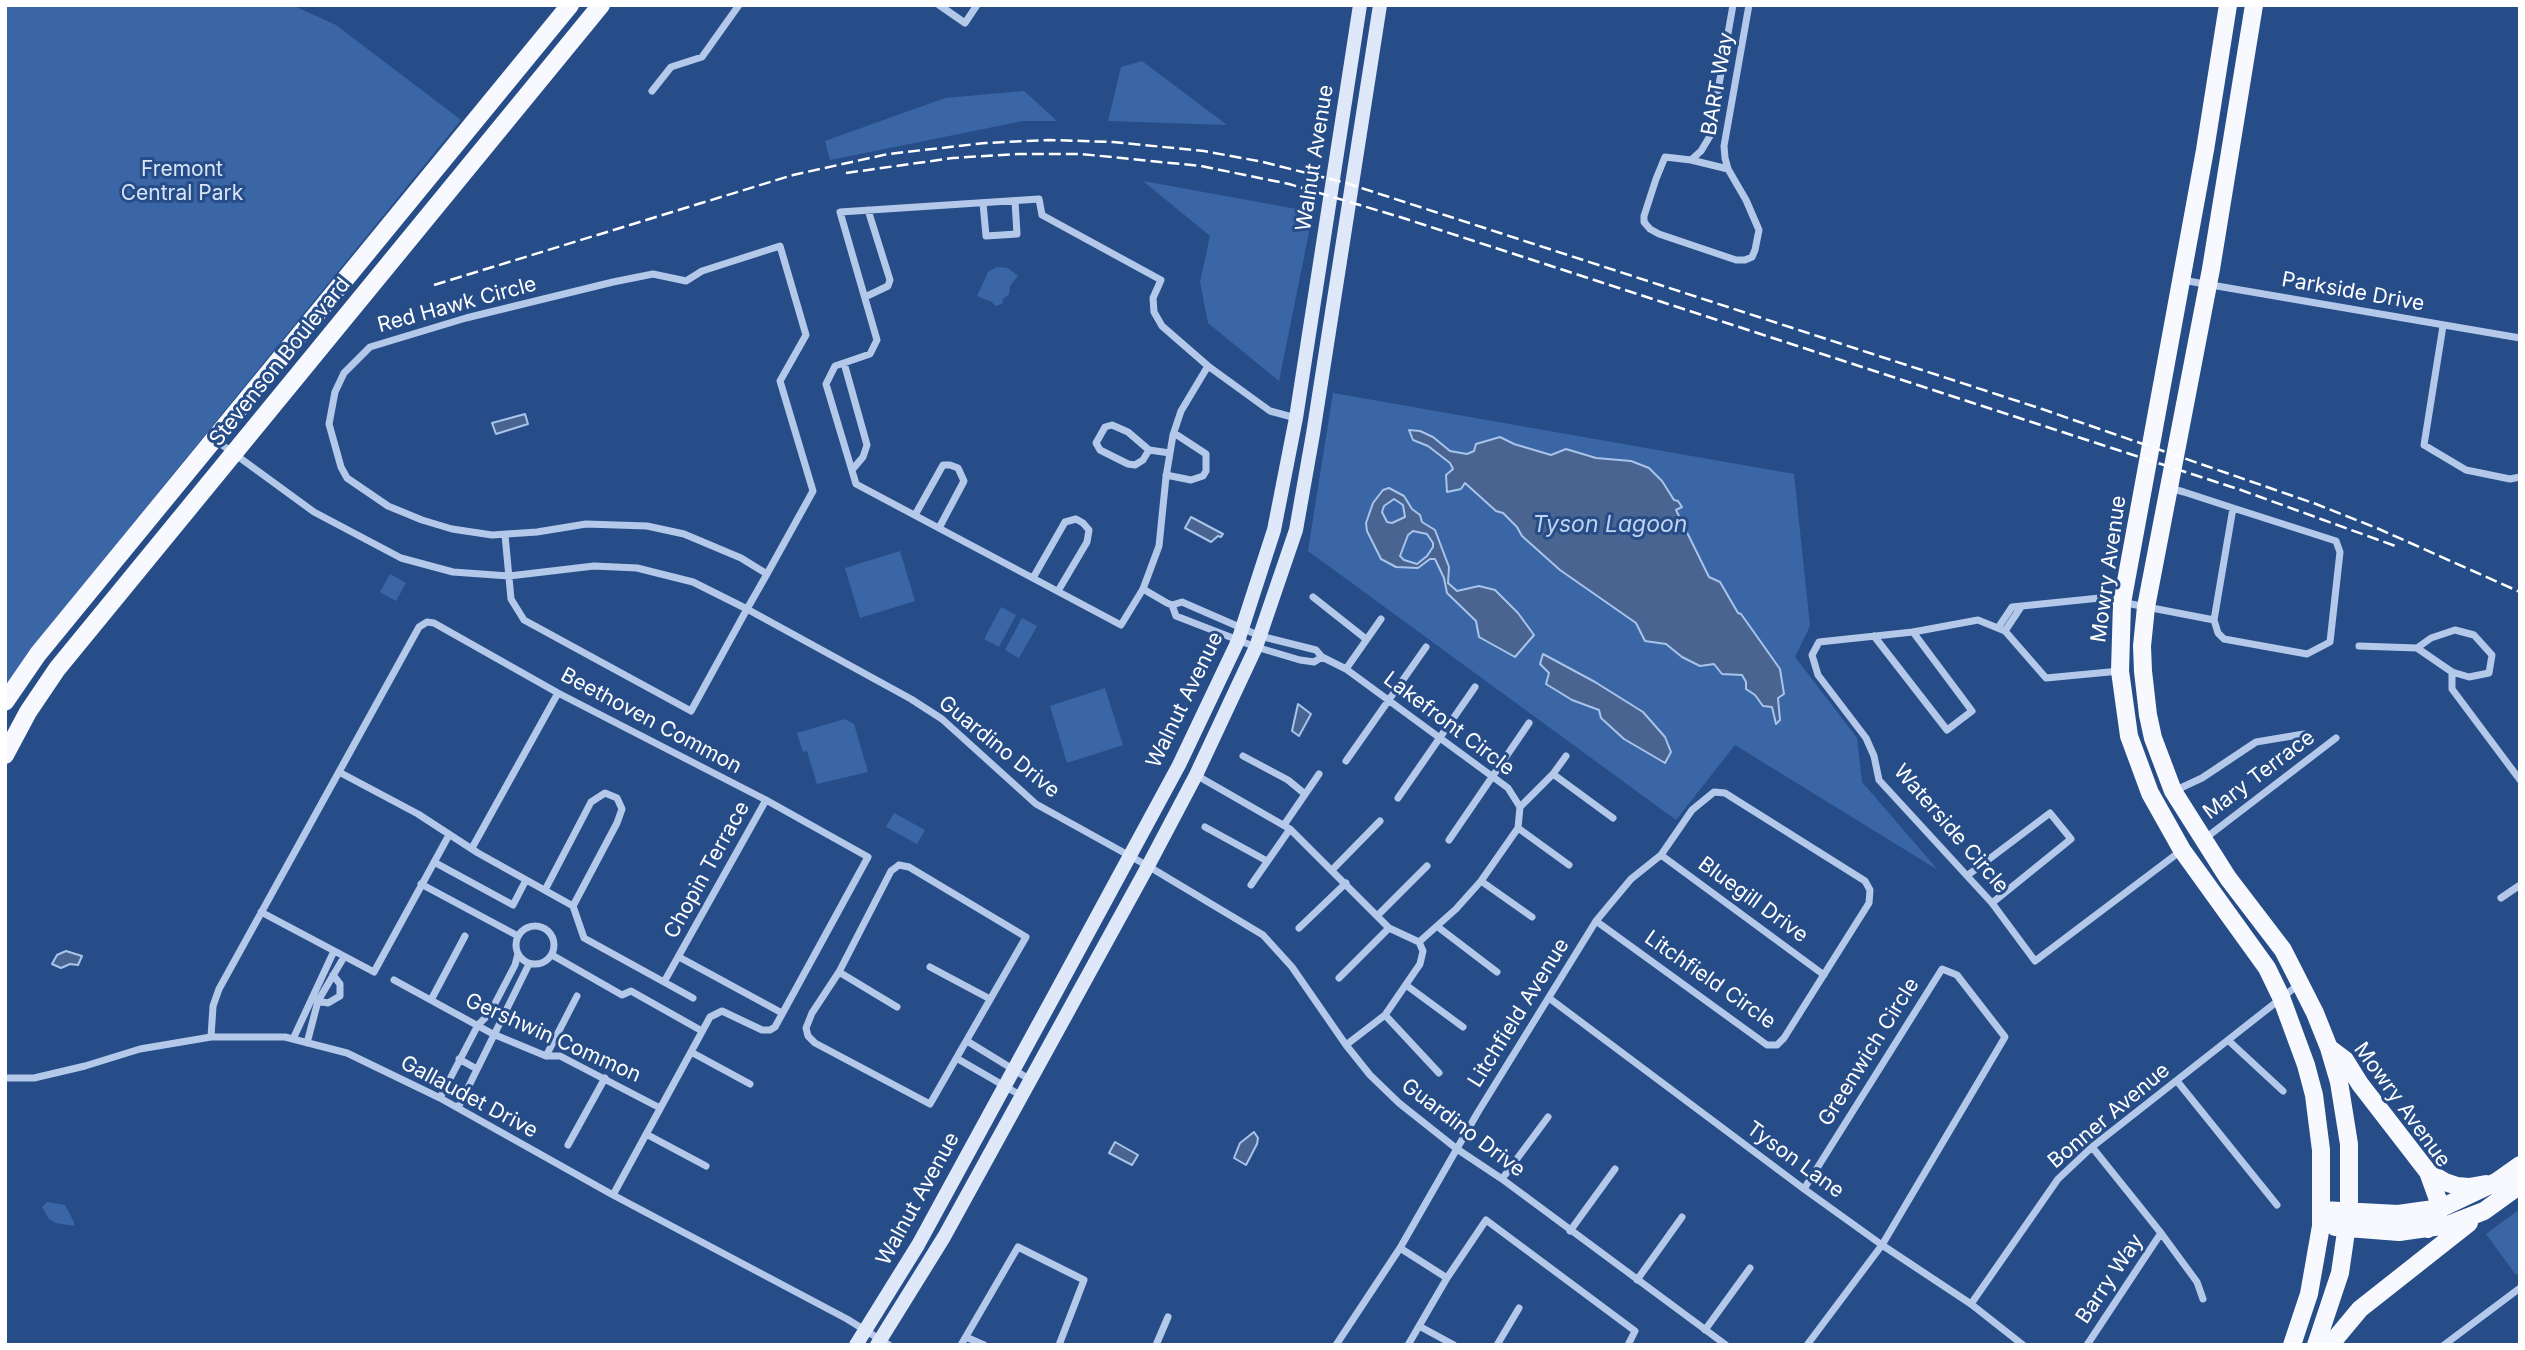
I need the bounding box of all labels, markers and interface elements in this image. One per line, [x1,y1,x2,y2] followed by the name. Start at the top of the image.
[1697,31,1739,137] street label: BART Way
[1291,83,1339,233] street label: Walnut Avenue
[121,157,243,207] park label: Fremont Central Park
[2280,267,2426,317] street label: Parkside Drive
[375,272,539,338] street label: Red Hawk Circle
[204,273,356,451] street label: Stevenson Boulevard
[2086,494,2132,644] street label: Mowry Avenue
[1533,511,1687,539] water label: Tyson Lagoon
[1141,628,1229,772] street label: Walnut Avenue
[556,663,746,779] street label: Beethoven Common
[1379,667,1519,781] street label: Lakefront Circle
[933,691,1065,803] street label: Guardino Drive
[2198,725,2320,825] street label: Mary Terrace
[1888,759,2014,899] street label: Waterside Circle
[659,797,755,943] street label: Chopin Terrace
[1693,852,1813,948] street label: Bluegill Drive
[1640,925,1780,1035] street label: Litchfield Circle
[1463,934,1575,1092] street label: Litchfield Avenue
[1813,973,1925,1131] street label: Greenwich Circle
[461,988,645,1088] street label: Gershwin Common
[2348,1038,2456,1172] street label: Mowry Avenue
[396,1050,542,1144] street label: Gallaudet Drive
[2043,1058,2175,1174] street label: Bonner Avenue
[1396,1073,1530,1183] street label: Guardino Drive
[1741,1116,1849,1204] street label: Tyson Lane
[871,1128,965,1270] street label: Walnut Avenue
[2071,1229,2149,1329] street label: Barry Way

